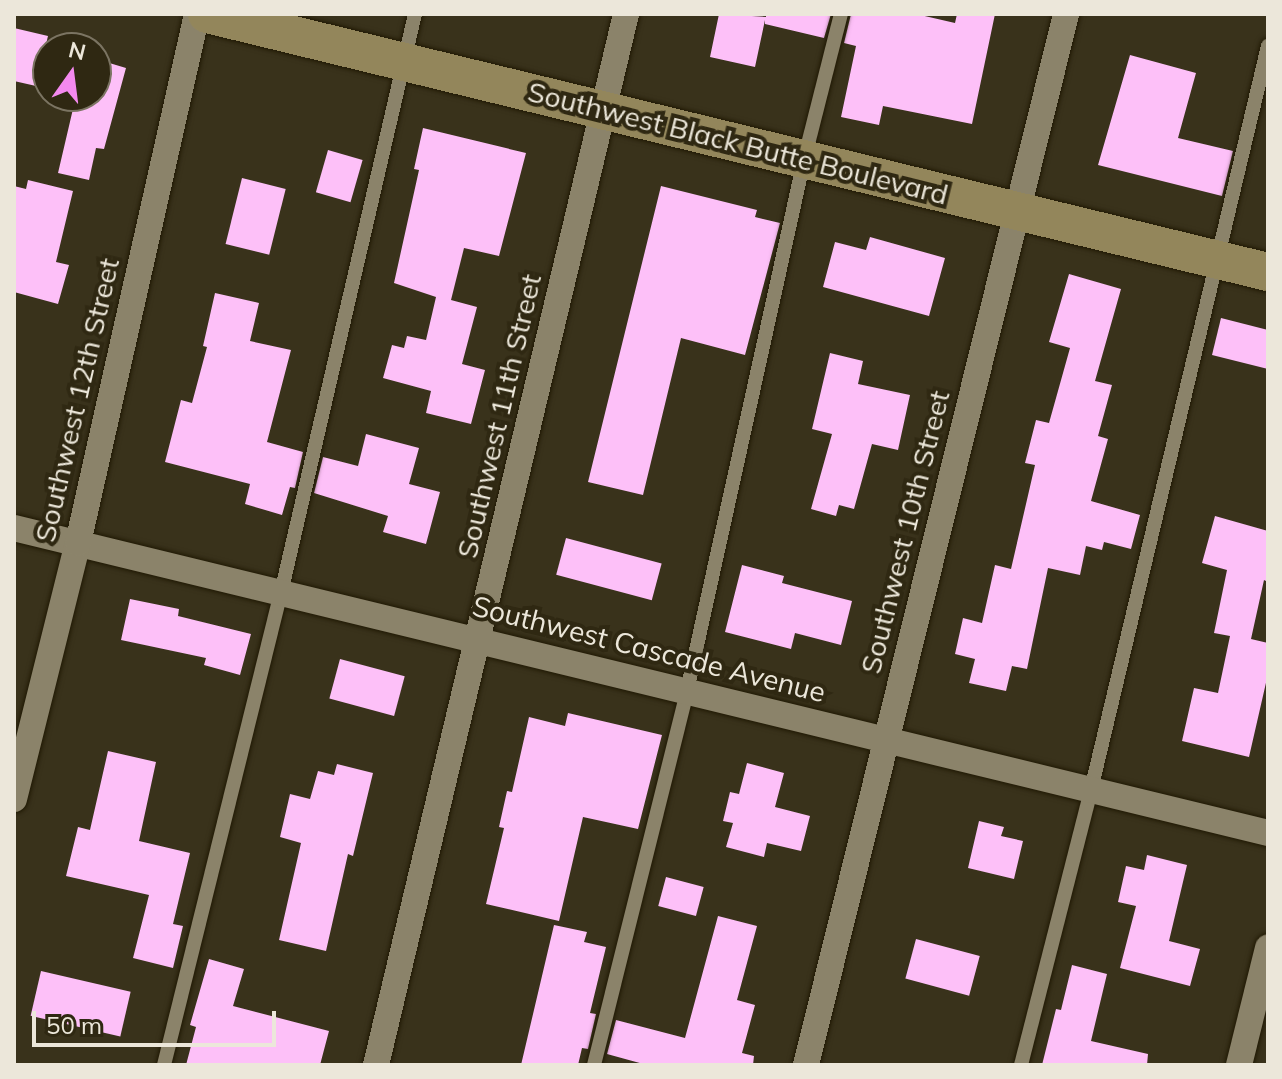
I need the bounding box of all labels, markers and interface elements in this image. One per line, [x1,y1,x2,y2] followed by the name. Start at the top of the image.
[32,32,112,112] north arrow
[66,35,89,66] text: N
[524,74,952,212] street label: Southwest Black Butte Boulevard
[28,255,126,545] street label: Southwest 12th Street
[450,271,548,561] street label: Southwest 11th Street
[854,387,956,677] street label: Southwest 10th Street
[469,589,829,709] street label: Southwest Cascade Avenue
[36,995,280,1045] scale bar
[46,1010,102,1040] text: 50 m

